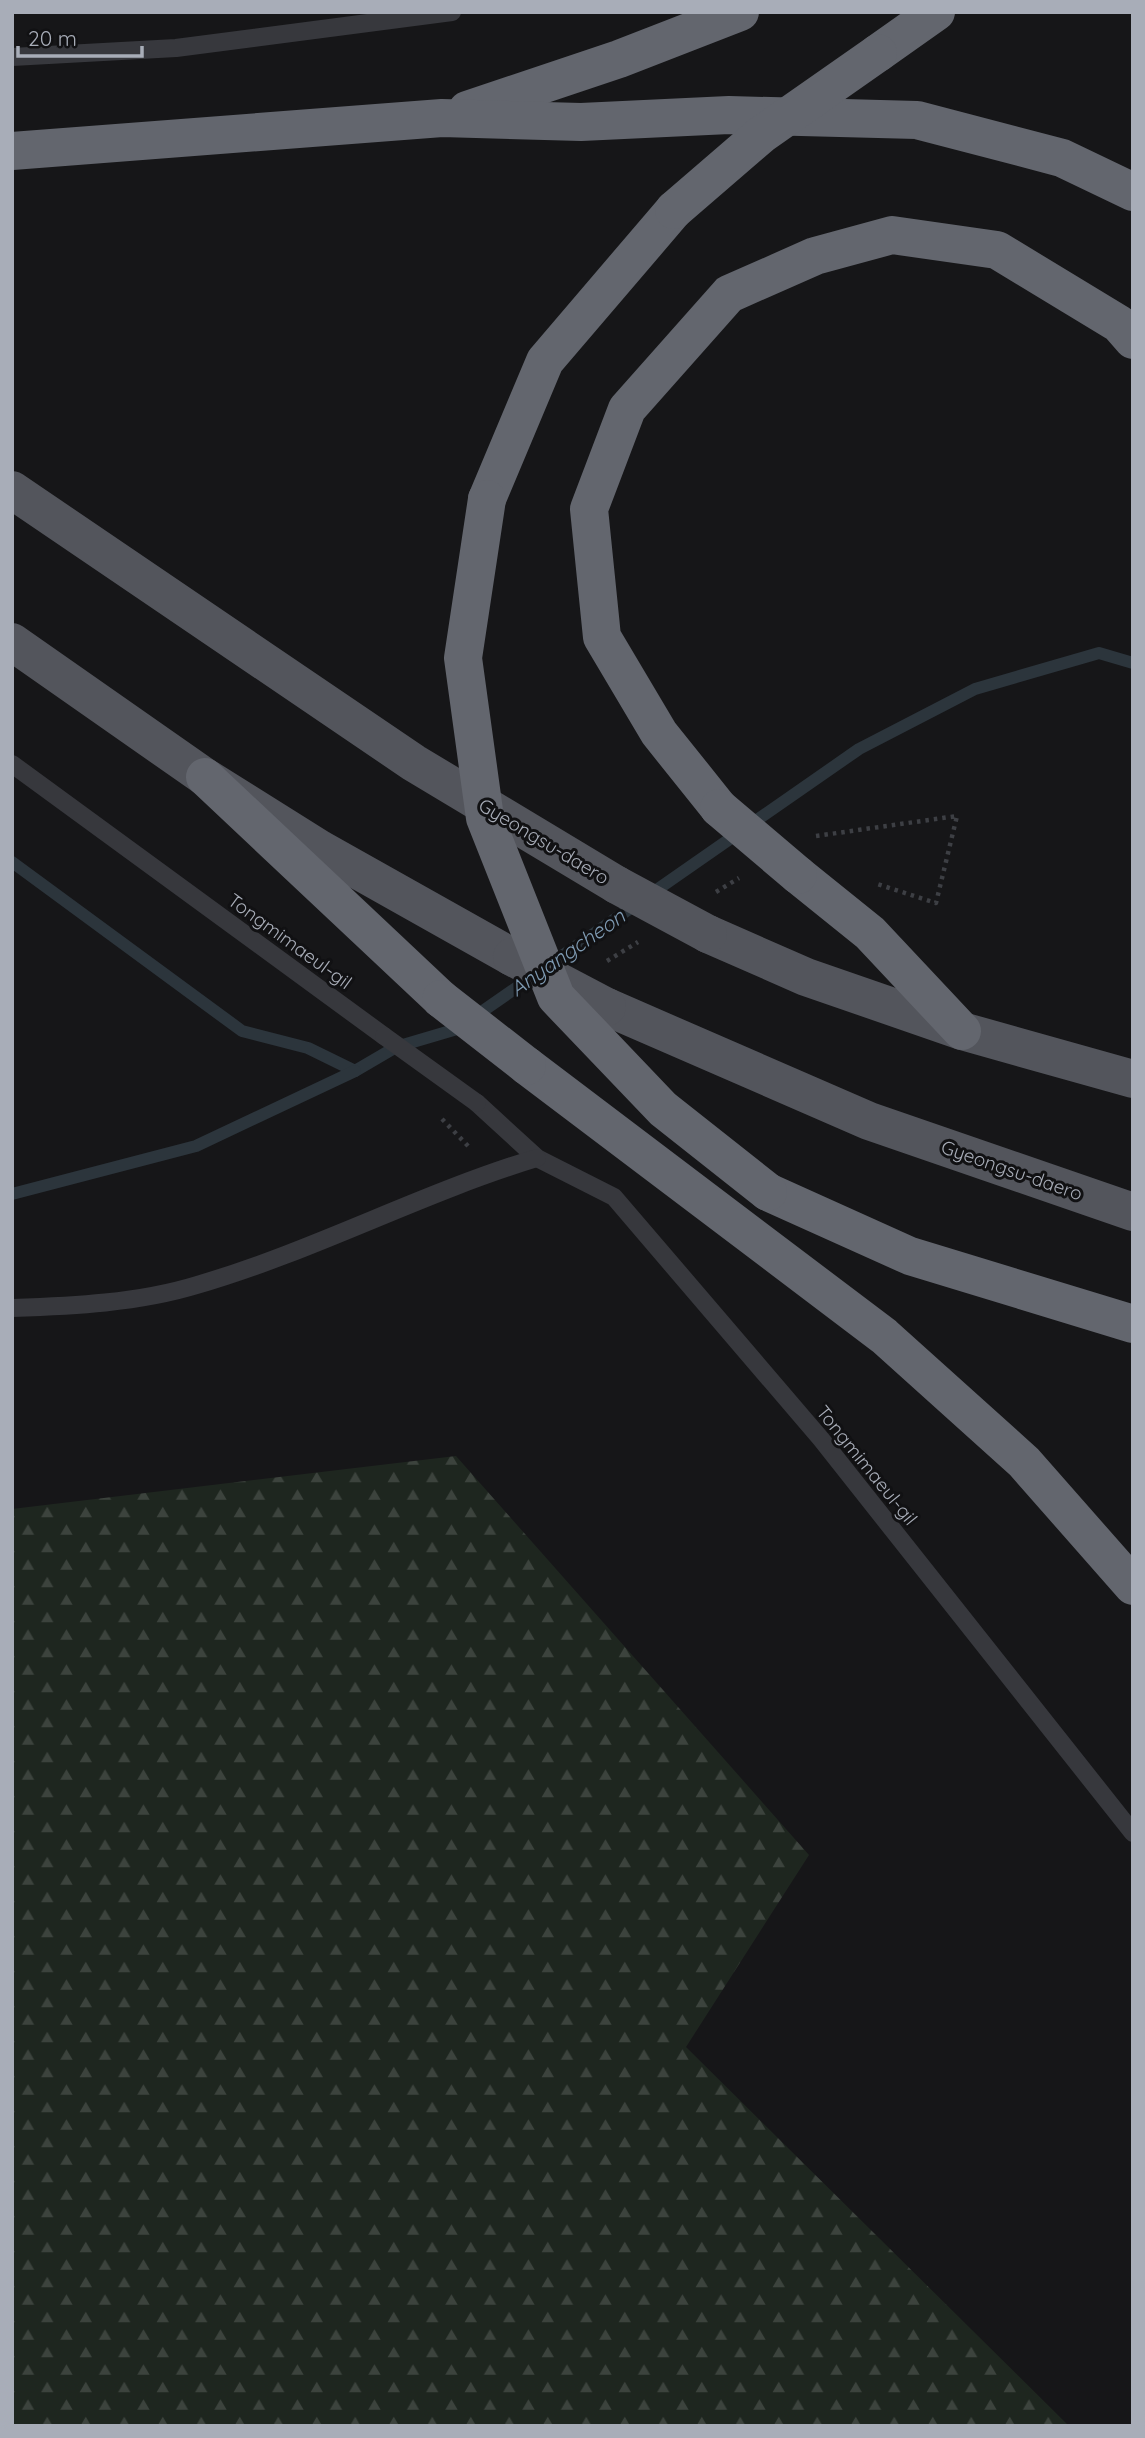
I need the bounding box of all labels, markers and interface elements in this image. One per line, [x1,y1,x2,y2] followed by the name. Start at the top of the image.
[18,14,142,58] scale bar
[28,25,77,51] text: 20 m
[474,793,614,889] street label: Gyeongsu-daero
[223,888,357,994] street label: Tongmimaeul-gil
[504,902,630,1001] water label: Anyangcheon
[938,1135,1086,1205] street label: Gyeongsu-daero
[811,1400,923,1530] street label: Tongmimaeul-gil

